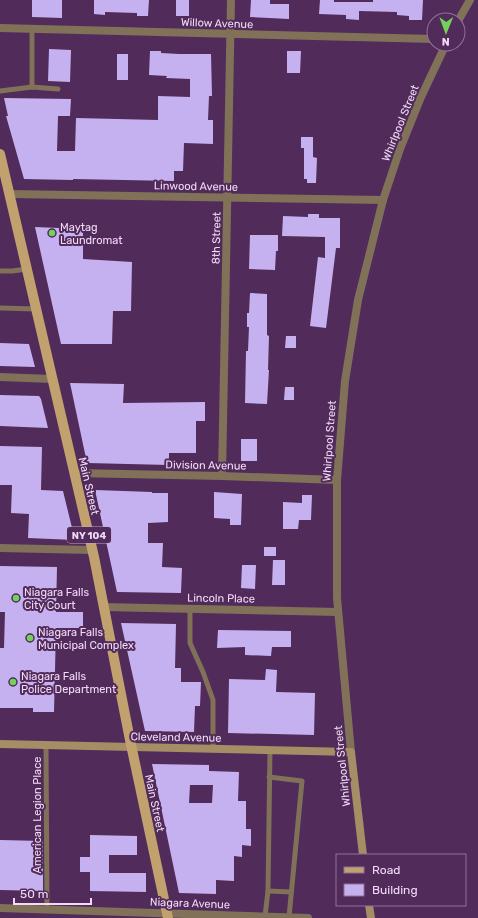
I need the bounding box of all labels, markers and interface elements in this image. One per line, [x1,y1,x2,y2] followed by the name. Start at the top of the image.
[426,12,466,52] north arrow
[181,16,253,31] street label: Willow Avenue
[442,35,450,48] text: N
[379,82,422,163] street label: Whirlpool Street
[154,179,238,194] street label: Linwood Avenue
[210,211,223,264] street label: 8th Street
[60,221,123,247] place label: Maytag Laundromat
[47,228,57,238] marker: Maytag Laundromat
[320,399,339,482] street label: Whirlpool Street
[76,456,102,517] street label: Main Street
[165,458,247,473] street label: Division Avenue
[67,527,111,543] road number: NY 104
[24,586,89,612] place label: Niagara Falls City Court
[187,591,255,606] street label: Lincoln Place
[11,593,21,603] marker: Niagara Falls City Court
[38,626,134,652] place label: Niagara Falls Municipal Complex
[25,633,35,643] marker: Niagara Falls Municipal Complex
[21,670,117,696] place label: Niagara Falls Police Department
[8,677,18,687] marker: Niagara Falls Police Department
[332,724,353,807] street label: Whirlpool Street
[130,730,222,745] street label: Cleveland Avenue
[31,757,44,873] street label: American Legion Place
[142,773,167,834] street label: Main Street
[336,854,466,906] legend
[372,863,400,877] text: Road
[14,880,91,906] scale bar
[372,883,418,897] text: Building
[20,887,48,901] text: 50 m
[150,896,230,911] street label: Niagara Avenue

